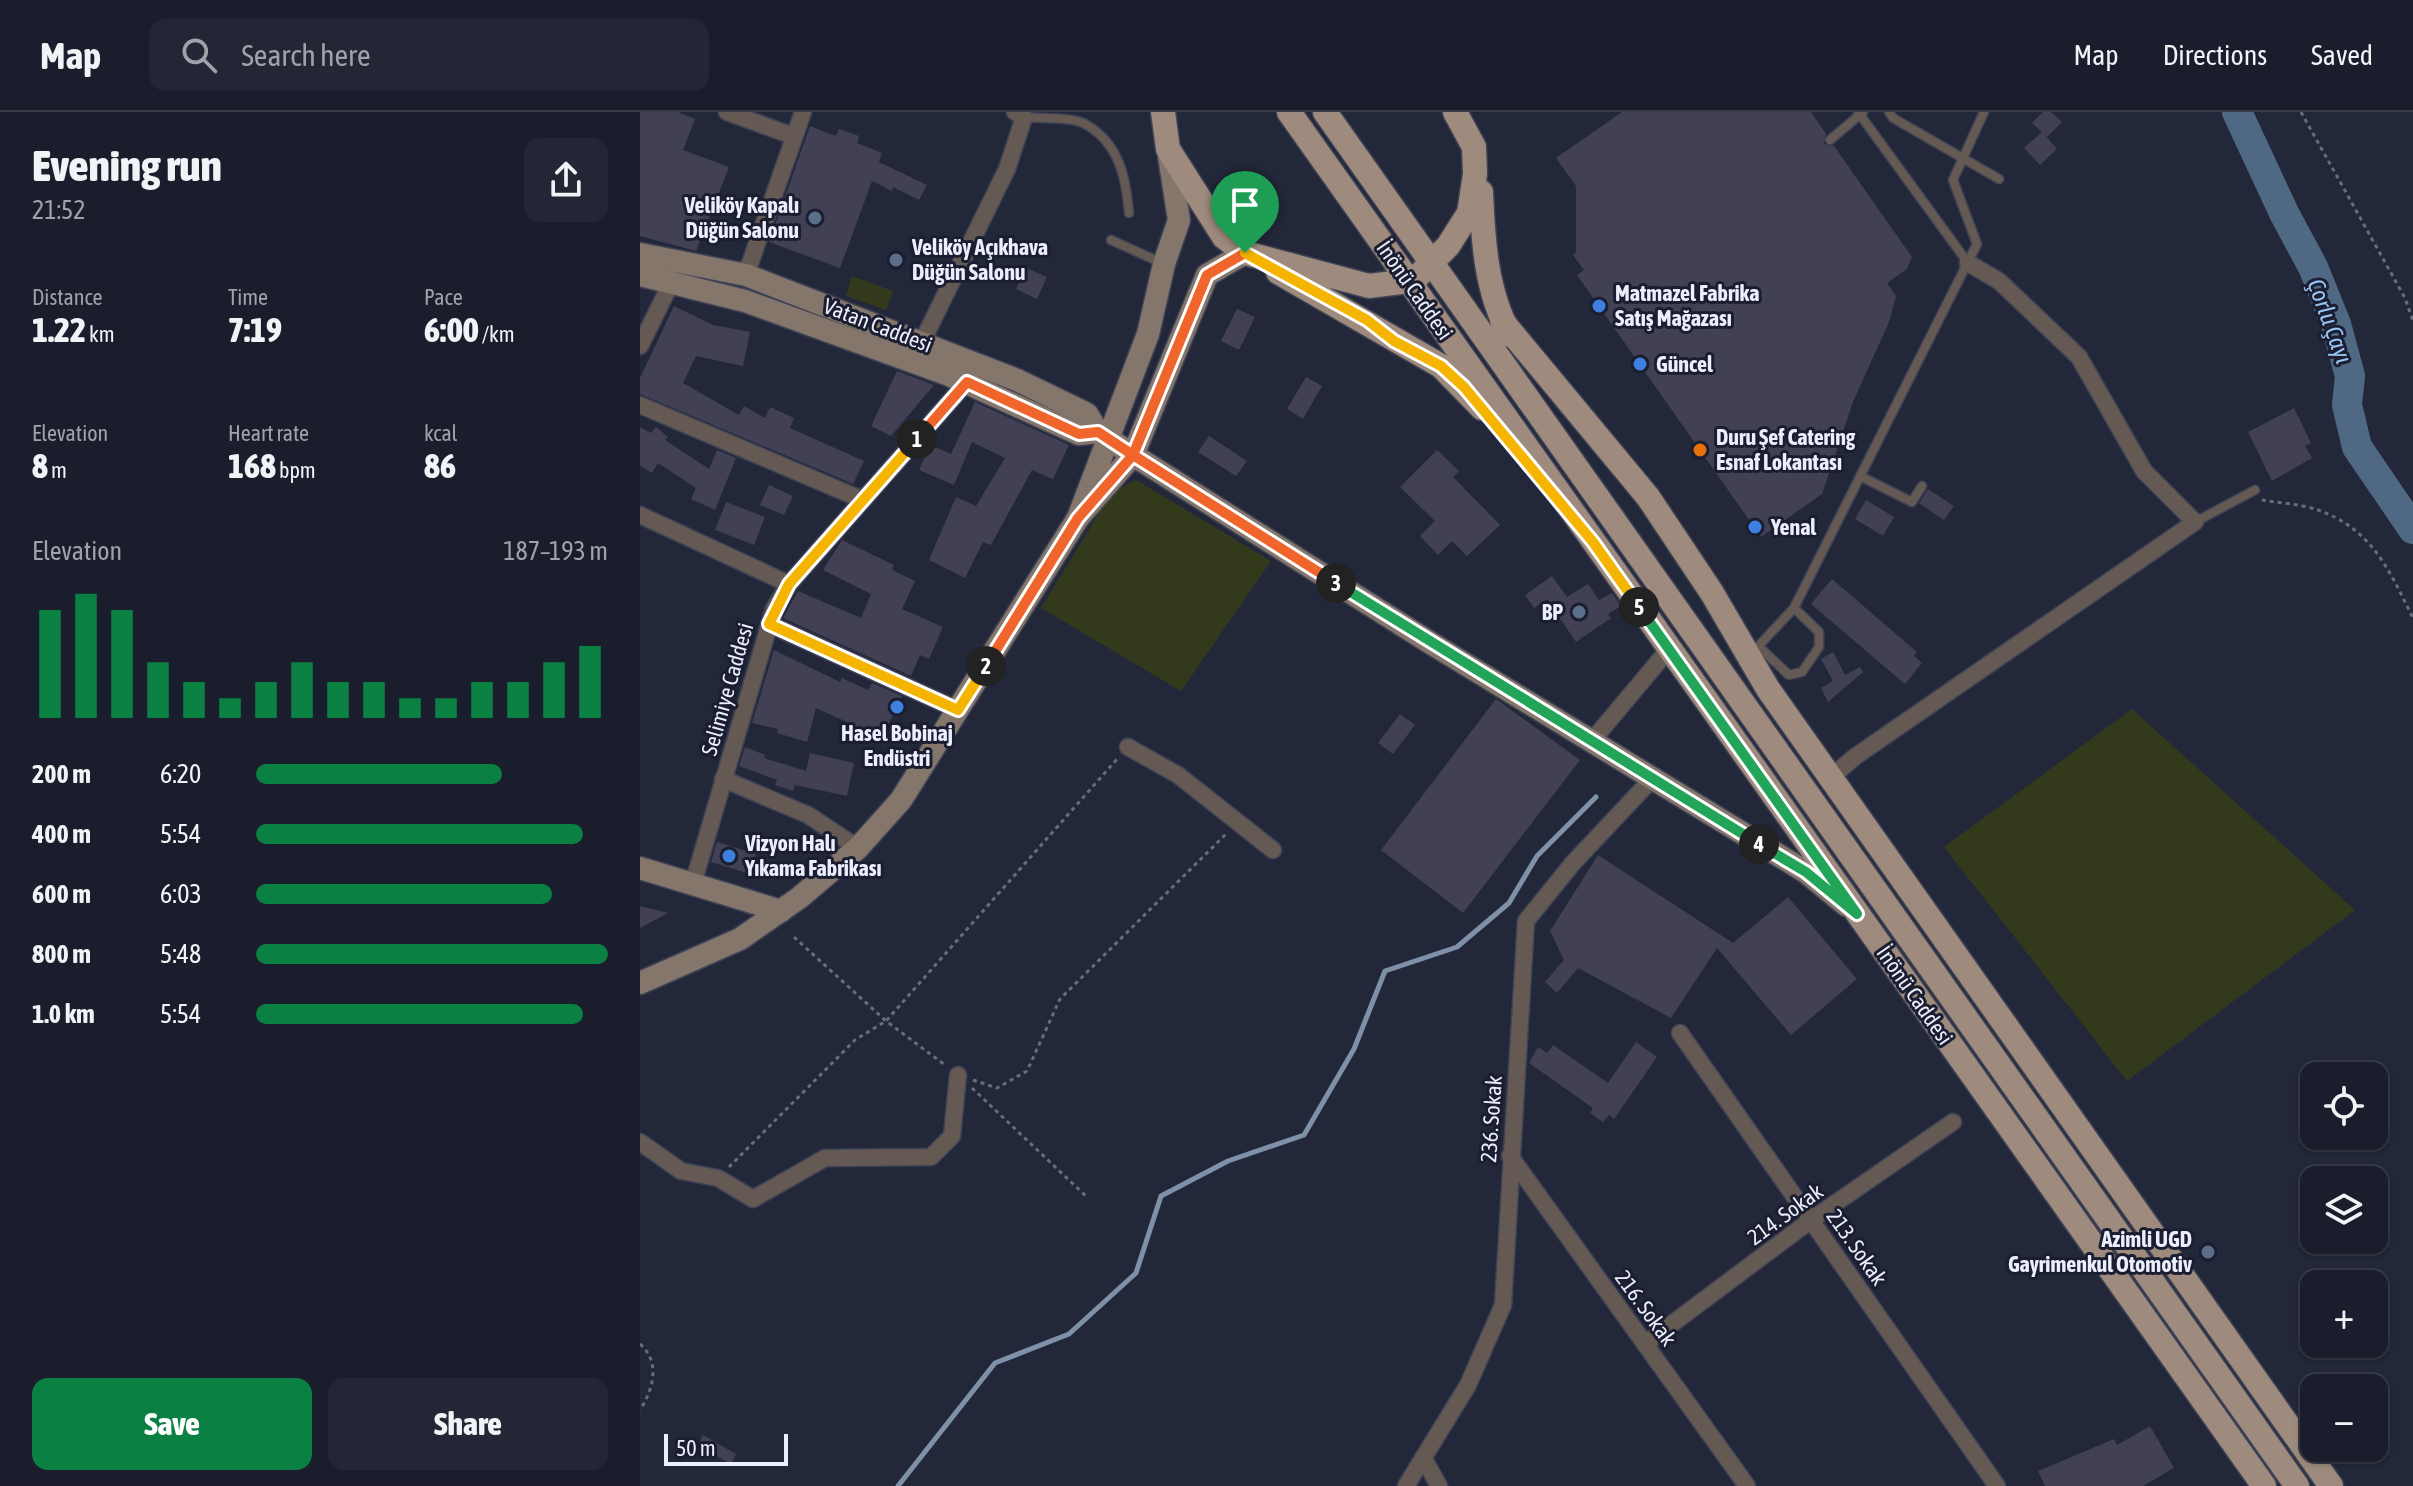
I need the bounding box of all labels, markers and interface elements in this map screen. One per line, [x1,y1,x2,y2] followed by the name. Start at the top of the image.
[149,19,709,91] search box
[177,33,221,77] icon: search
[40,34,101,77] text: Map
[241,38,371,72] text: Search here
[2074,39,2119,71] text: Map
[2163,39,2267,71] text: Directions
[2311,39,2373,71] text: Saved
[524,138,608,222] button: share
[32,140,222,190] text: Evening run
[1211,171,1279,253] pin
[1223,183,1267,227] icon: arrive
[683,192,799,243] place label: Veliköy Kapalı Düğün Salonu
[32,195,86,225] text: 21:52
[806,209,824,227] marker: Veliköy Kapalı Düğün Salonu
[911,234,1048,285] place label: Veliköy Açıkhava Düğün Salonu
[1371,236,1459,344] street label: İnönü Caddesi
[887,251,905,269] marker: Veliköy Açıkhava Düğün Salonu
[2302,275,2358,367] water label: Çorlu Çayı
[1615,280,1759,331] place label: Matmazel Fabrika Satış Mağazası
[32,284,103,310] text: Distance
[228,284,268,310] text: Time
[424,284,463,310] text: Pace
[820,292,936,358] street label: Vatan Caddesi
[1590,297,1608,315] marker: Matmazel Fabrika Satış Mağazası
[32,310,86,349] text: 1.22
[228,310,282,349] text: 7:19
[424,310,479,349] text: 6:00
[86,321,115,347] text: km
[479,321,515,347] text: /km
[1656,351,1714,377] place label: Güncel
[1631,355,1649,373] marker: Güncel
[897,419,937,459] pin: 1
[32,420,108,446] text: Elevation
[228,420,309,446] text: Heart rate
[424,420,457,446] text: kcal
[1716,424,1856,475] place label: Duru Şef Catering Esnaf Lokantası
[912,426,922,452] text: 1
[1691,441,1709,459] marker: Duru Şef Catering Esnaf Lokantası
[32,446,48,485] text: 8
[228,446,276,485] text: 168
[424,446,456,485] text: 86
[48,457,67,483] text: m
[276,457,316,483] text: bpm
[1770,514,1817,540] place label: Yenal
[1746,518,1764,536] marker: Yenal
[32,536,122,566] text: Elevation
[503,536,608,566] text: 187–193 m
[1316,563,1356,603] pin: 3
[1331,570,1341,596] text: 3
[1619,587,1659,627] pin: 5
[1634,594,1644,620] text: 5
[1542,599,1563,625] place label: BP
[1570,603,1588,621] marker: BP
[696,620,758,758] street label: Selimiye Caddesi
[966,646,1006,686] pin: 2
[981,653,991,679] text: 2
[888,698,906,716] marker: Hasel Bobinaj Endüstri
[841,720,953,771] place label: Hasel Bobinaj Endüstri
[32,759,91,789] text: 200 m
[160,759,201,789] text: 6:20
[32,819,91,849] text: 400 m
[160,819,201,849] text: 5:54
[1739,824,1779,864] pin: 4
[744,830,882,881] place label: Vizyon Halı Yıkama Fabrikası
[1754,831,1764,857] text: 4
[720,847,738,865] marker: Vizyon Halı Yıkama Fabrikası
[32,879,91,909] text: 600 m
[160,879,202,909] text: 6:03
[32,939,91,969] text: 800 m
[160,939,201,969] text: 5:48
[1871,941,1959,1049] street label: İnönü Caddesi
[32,999,95,1029] text: 1.0 km
[160,999,201,1029] text: 5:54
[2300,1062,2388,1462] map controls
[2300,1062,2388,1150] button: locate
[1475,1074,1507,1163] street label: 236. Sokak
[2300,1166,2388,1254] button: layers
[1742,1178,1828,1250] street label: 214. Sokak
[1821,1204,1893,1290] street label: 213. Sokak
[2008,1226,2192,1277] place label: Azimli UGD Gayrimenkul Otomotiv
[2199,1243,2217,1261] marker: Azimli UGD Gayrimenkul Otomotiv
[1610,1265,1682,1351] street label: 216. Sokak
[2300,1270,2388,1358] button: +
[2300,1374,2388,1462] button: −
[32,1378,312,1470] button: Save
[328,1378,608,1470] button: Share
[664,1430,788,1466] scale bar
[676,1435,716,1461] text: 50 m

